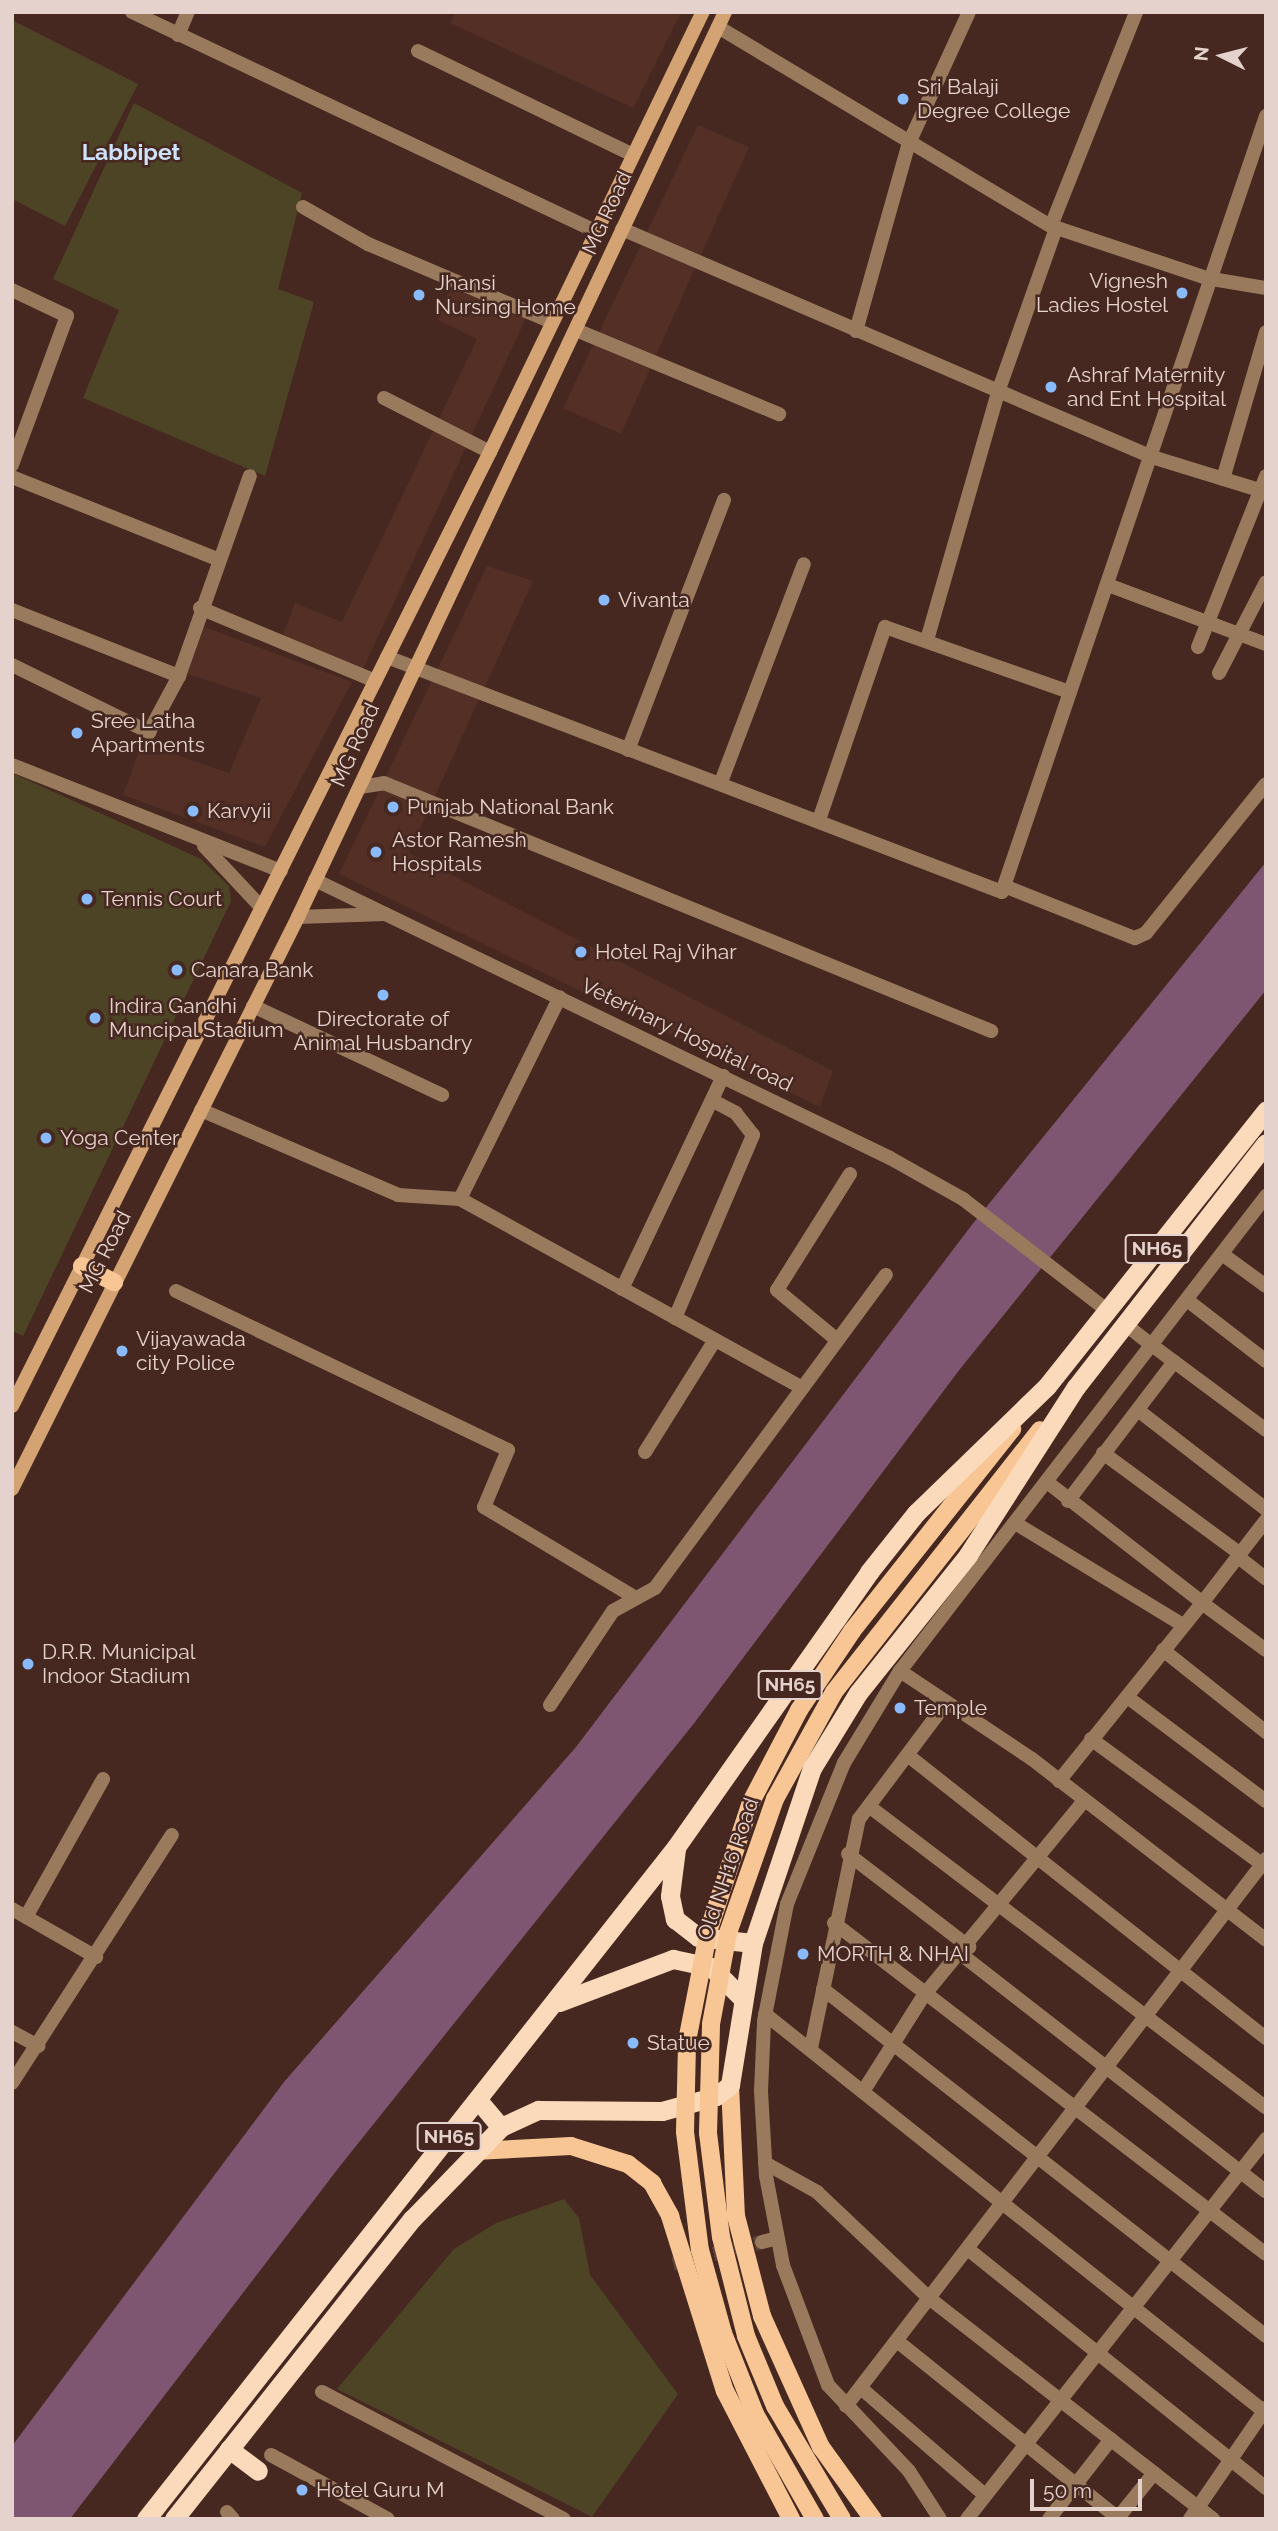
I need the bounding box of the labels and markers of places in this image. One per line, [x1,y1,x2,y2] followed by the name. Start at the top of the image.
[917,74,1070,124] place label: Sri Balaji Degree College
[895,91,911,107] marker: Sri Balaji Degree College
[1036,268,1168,318] place label: Vignesh Ladies Hostel
[435,270,576,320] place label: Jhansi Nursing Home
[409,285,429,305] marker: Jhansi Nursing Home
[1174,285,1190,301] marker: Vignesh Ladies Hostel
[1067,362,1226,412] place label: Ashraf Maternity and Ent Hospital
[1041,377,1061,397] marker: Ashraf Maternity and Ent Hospital
[618,587,690,613] place label: Vivanta
[596,592,612,608] marker: Vivanta
[91,708,205,758] place label: Sree Latha Apartments
[69,725,85,741] marker: Sree Latha Apartments
[407,794,614,820] place label: Punjab National Bank
[207,798,271,824] place label: Karvyii
[385,799,401,815] marker: Punjab National Bank
[185,803,201,819] marker: Karvyii
[392,827,527,877] place label: Astor Ramesh Hospitals
[366,842,386,862] marker: Astor Ramesh Hospitals
[101,886,222,912] place label: Tennis Court
[79,891,95,907] marker: Tennis Court
[595,939,738,965] place label: Hotel Raj Vihar
[573,944,589,960] marker: Hotel Raj Vihar
[191,957,313,983] place label: Canara Bank
[169,962,185,978] marker: Canara Bank
[375,987,391,1003] marker: Directorate of Animal Husbandry
[109,993,284,1043] place label: Indira Gandhi Muncipal Stadium
[293,1006,473,1056] place label: Directorate of Animal Husbandry
[87,1010,103,1026] marker: Indira Gandhi Muncipal Stadium
[60,1125,179,1151] place label: Yoga Center
[38,1130,54,1146] marker: Yoga Center
[136,1326,246,1376] place label: Vijayawada city Police
[114,1343,130,1359] marker: Vijayawada city Police
[42,1639,195,1689] place label: D.R.R. Municipal Indoor Stadium
[20,1656,36,1672] marker: D.R.R. Municipal Indoor Stadium
[914,1695,987,1721] place label: Temple
[892,1700,908,1716] marker: Temple
[817,1941,969,1967] place label: MORTH & NHAI
[795,1946,811,1962] marker: MORTH & NHAI
[647,2030,710,2056] place label: Statue
[625,2035,641,2051] marker: Statue
[316,2477,445,2503] place label: Hotel Guru M
[294,2482,310,2498] marker: Hotel Guru M

